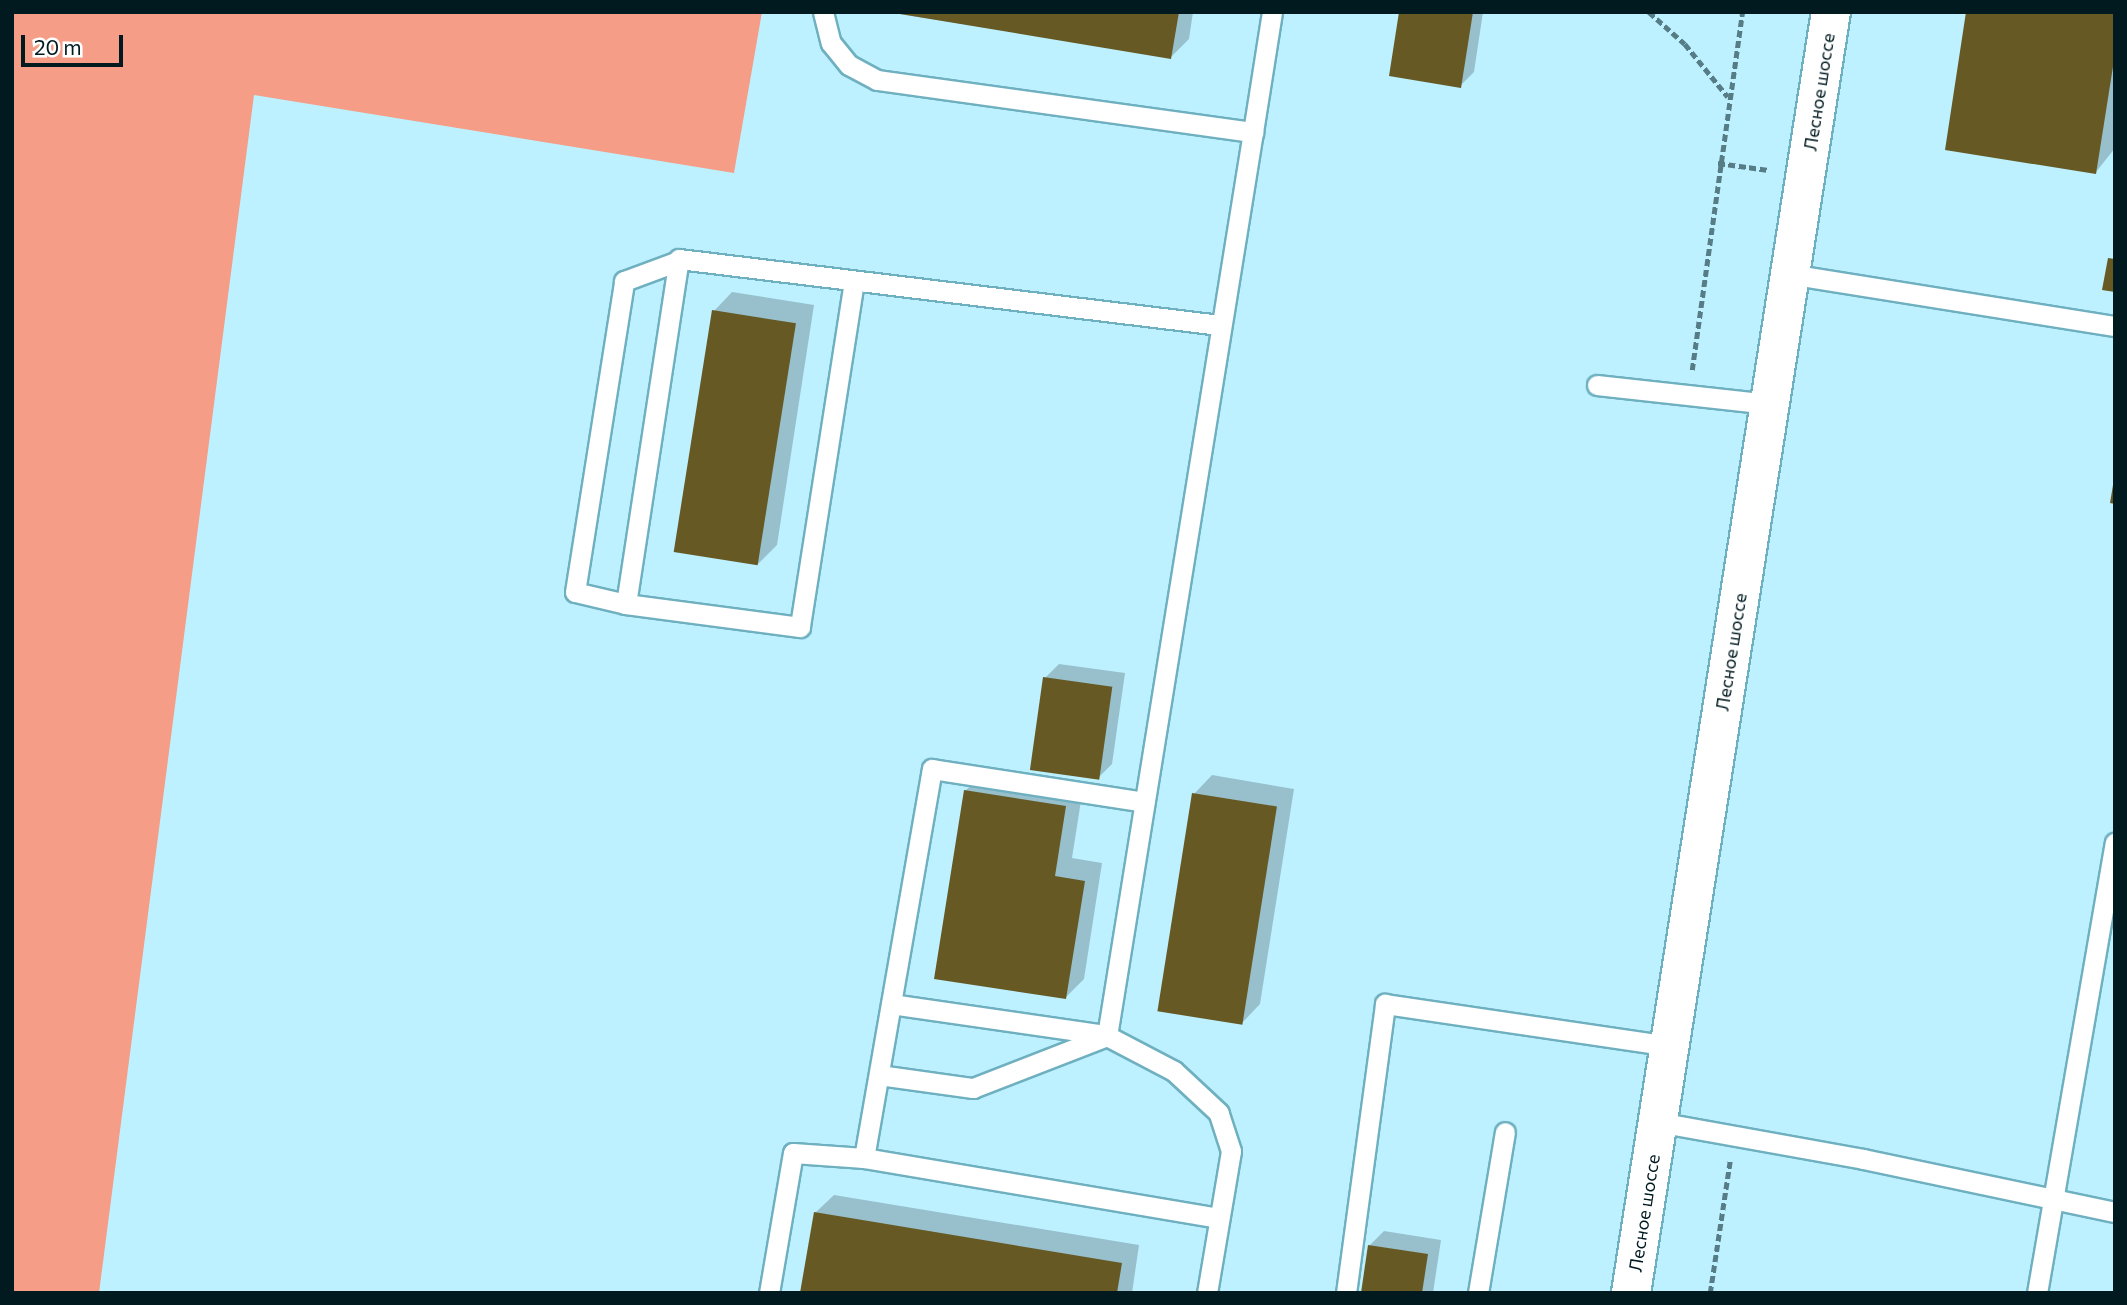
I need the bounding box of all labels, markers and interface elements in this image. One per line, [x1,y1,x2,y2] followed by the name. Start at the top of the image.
[24,21,126,65] scale bar
[1799,32,1839,152] street label: Лесное шоссе
[34,34,82,59] text: 20 m
[1711,592,1751,712] street label: Лесное шоссе
[1624,1153,1664,1273] street label: Лесное шоссе

